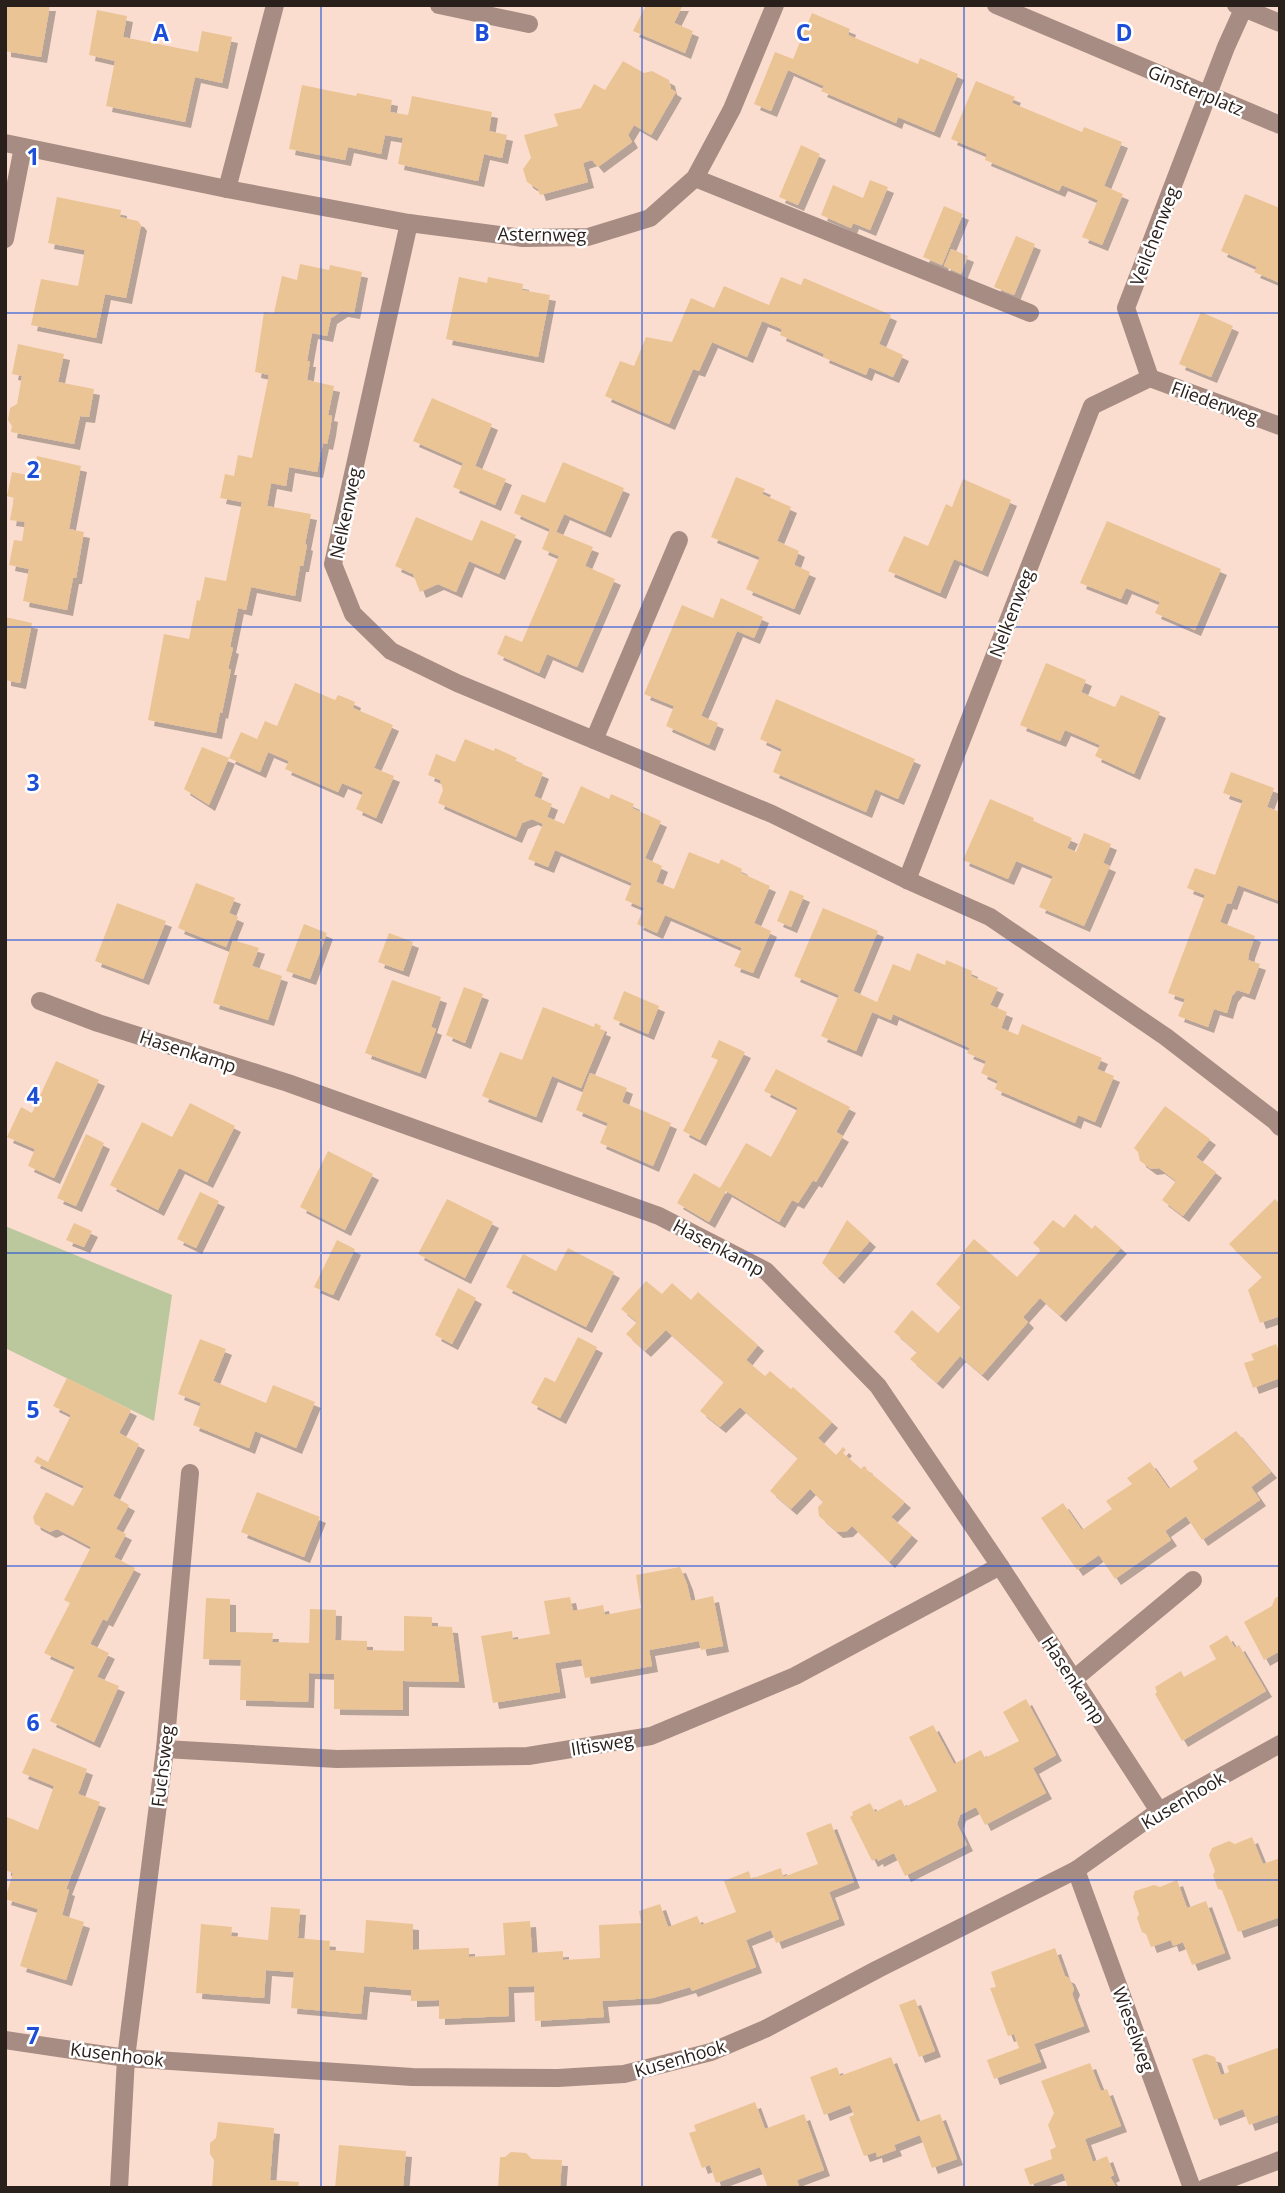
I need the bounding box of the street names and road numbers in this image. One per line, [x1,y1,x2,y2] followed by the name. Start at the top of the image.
[1145,59,1247,121] street label: Ginsterplatz
[1124,183,1184,289] street label: Veilchenweg
[497,221,587,247] street label: Asternweg
[1168,375,1262,429] street label: Fliederweg
[324,465,366,561] street label: Nelkenweg
[983,565,1039,661] street label: Nelkenweg
[137,1024,239,1078] street label: Hasenkamp
[669,1213,769,1281] street label: Hasenkamp
[1037,1631,1111,1729] street label: Hasenkamp
[145,1723,179,1808] street label: Fuchsweg
[569,1727,635,1761] street label: Iltisweg
[1137,1765,1230,1834] street label: Kusenhook
[1108,1983,1160,2075] street label: Wieselweg
[632,2033,729,2082] street label: Kusenhook
[69,2036,166,2072] street label: Kusenhook

